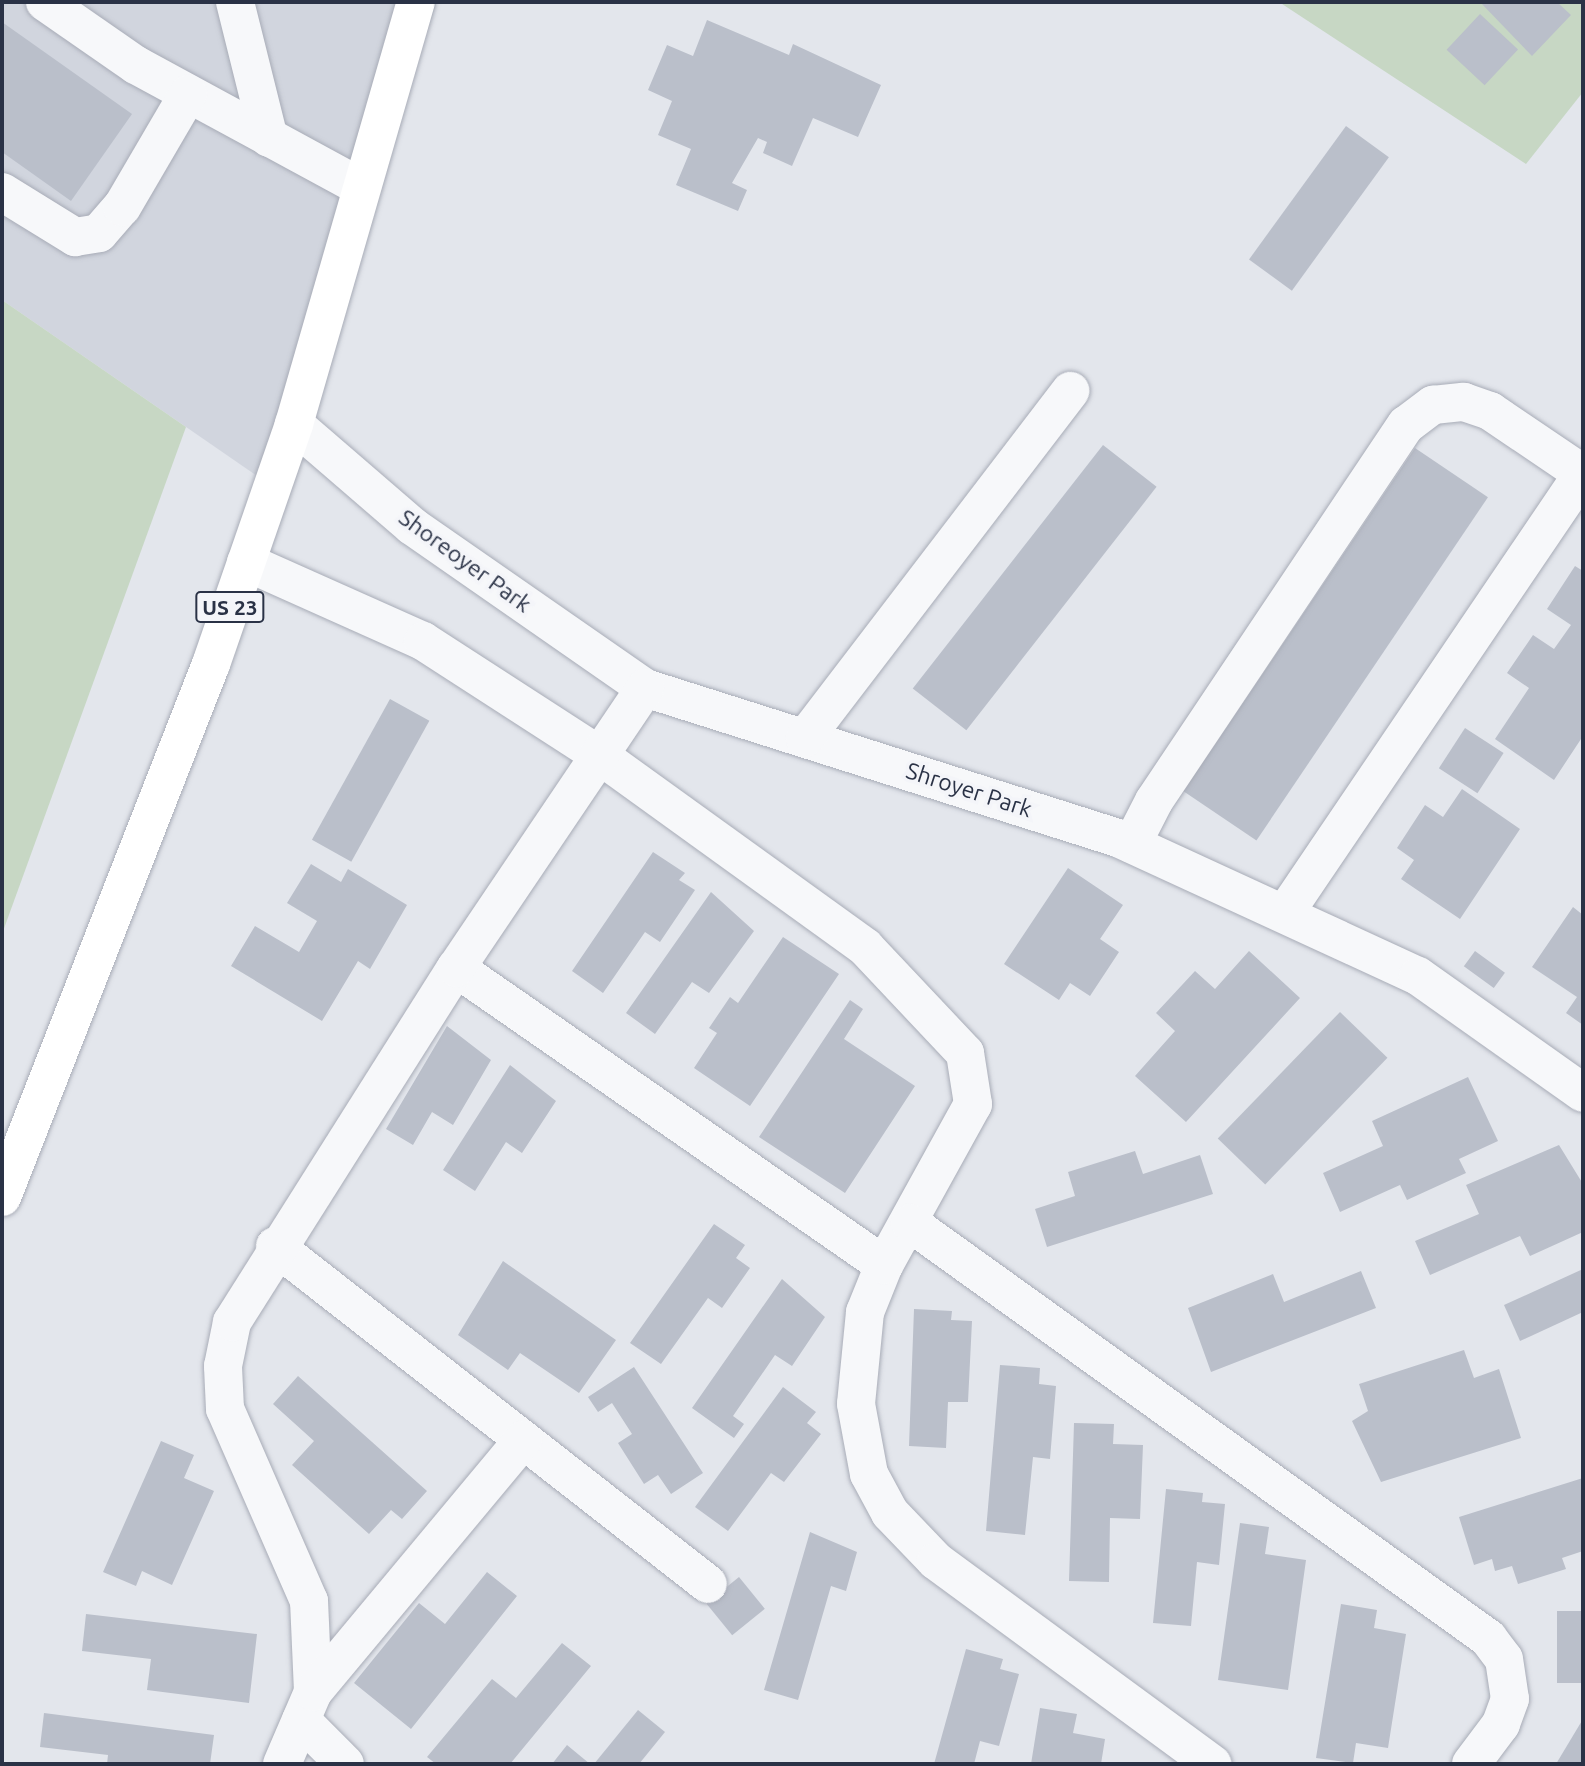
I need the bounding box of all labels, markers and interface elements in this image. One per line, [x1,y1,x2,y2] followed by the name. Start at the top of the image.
[393,504,537,618] street label: Shoreoyer Park
[195,590,265,624] road number: US 23
[903,757,1035,823] street label: Shroyer Park

